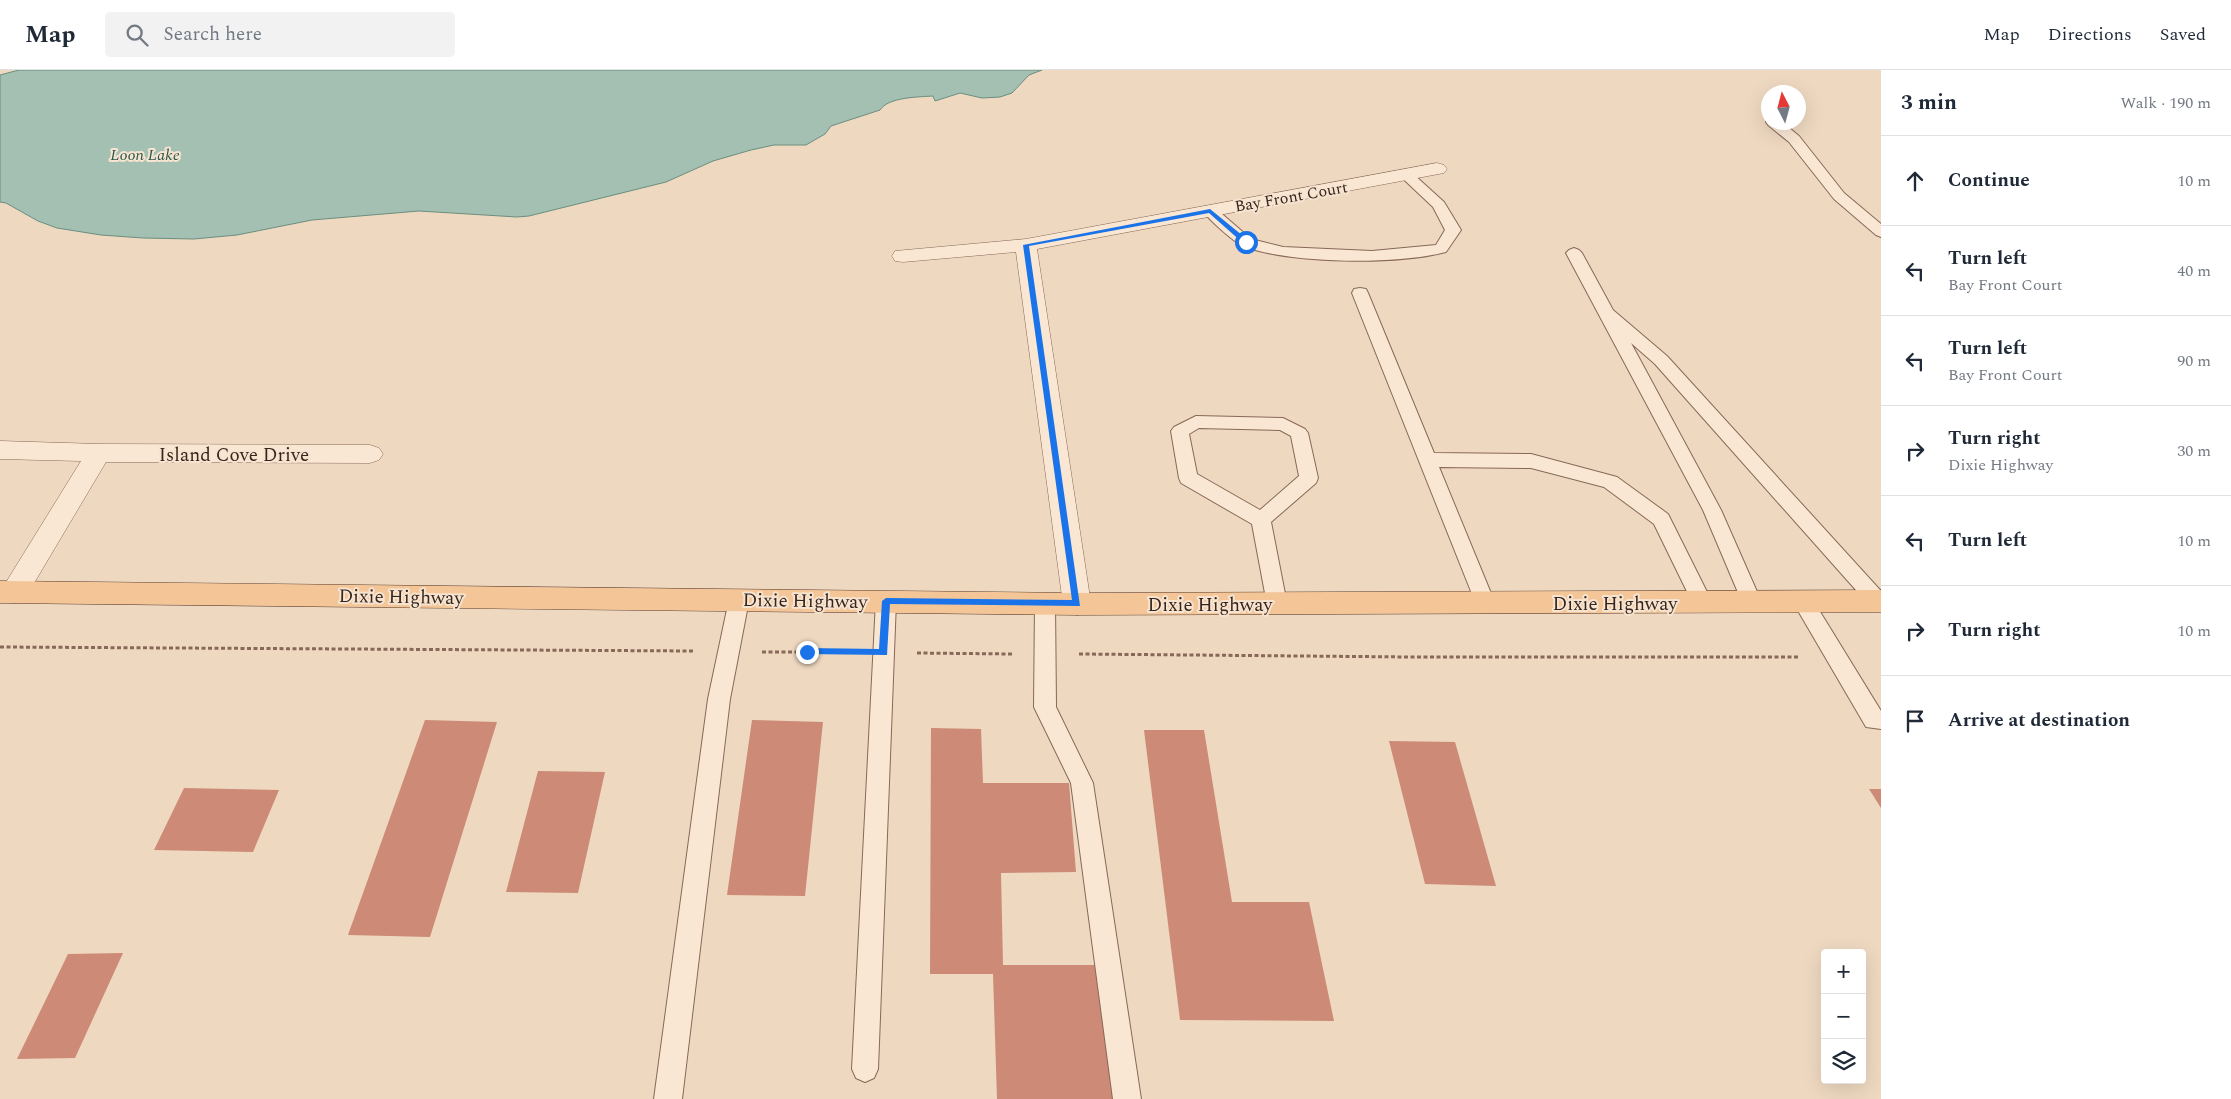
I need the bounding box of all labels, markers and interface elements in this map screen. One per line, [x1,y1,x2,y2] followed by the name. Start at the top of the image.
[105,12,455,57] search box
[25,17,75,53] text: Map
[163,20,262,49] text: Search here
[123,21,151,49] icon: search
[1984,21,2020,48] text: Map
[2048,21,2132,48] text: Directions
[2160,21,2206,48] text: Saved
[1761,85,1806,130] north arrow
[1901,87,1957,119] text: 3 min
[2120,91,2211,115] text: Walk · 190 m
[110,143,180,167] water label: Loon Lake
[1948,166,2030,195] text: Continue
[1901,167,1929,195] icon: ahead
[2177,169,2211,193] text: 10 m
[1233,175,1350,219] street label: Bay Front Court
[1235,231,1258,254] route start
[1948,244,2027,273] text: Turn left
[1901,257,1929,285] icon: left
[2177,259,2211,283] text: 40 m
[1948,273,2063,297] text: Bay Front Court
[1948,334,2027,363] text: Turn left
[1901,347,1929,375] icon: left
[2177,349,2211,373] text: 90 m
[1948,363,2063,387] text: Bay Front Court
[1948,424,2041,453] text: Turn right
[1901,437,1929,465] icon: right
[2177,439,2211,463] text: 30 m
[159,441,309,470] street label: Island Cove Drive
[1948,453,2053,477] text: Dixie Highway
[1948,526,2027,555] text: Turn left
[1901,527,1929,555] icon: left
[2177,529,2211,553] text: 10 m
[338,582,465,613] street label: Dixie Highway
[742,586,869,617] street label: Dixie Highway
[1552,590,1678,619] street label: Dixie Highway
[1147,591,1273,620] street label: Dixie Highway
[1948,616,2041,645] text: Turn right
[1901,617,1929,645] icon: right
[2177,619,2211,643] text: 10 m
[796,641,819,664] route end
[1948,706,2130,735] text: Arrive at destination
[1901,707,1929,735] icon: arrive
[1821,949,1866,1084] map controls
[1821,949,1866,994] button: +
[1821,994,1866,1039] button: −
[1821,1039,1866,1084] button: layers

